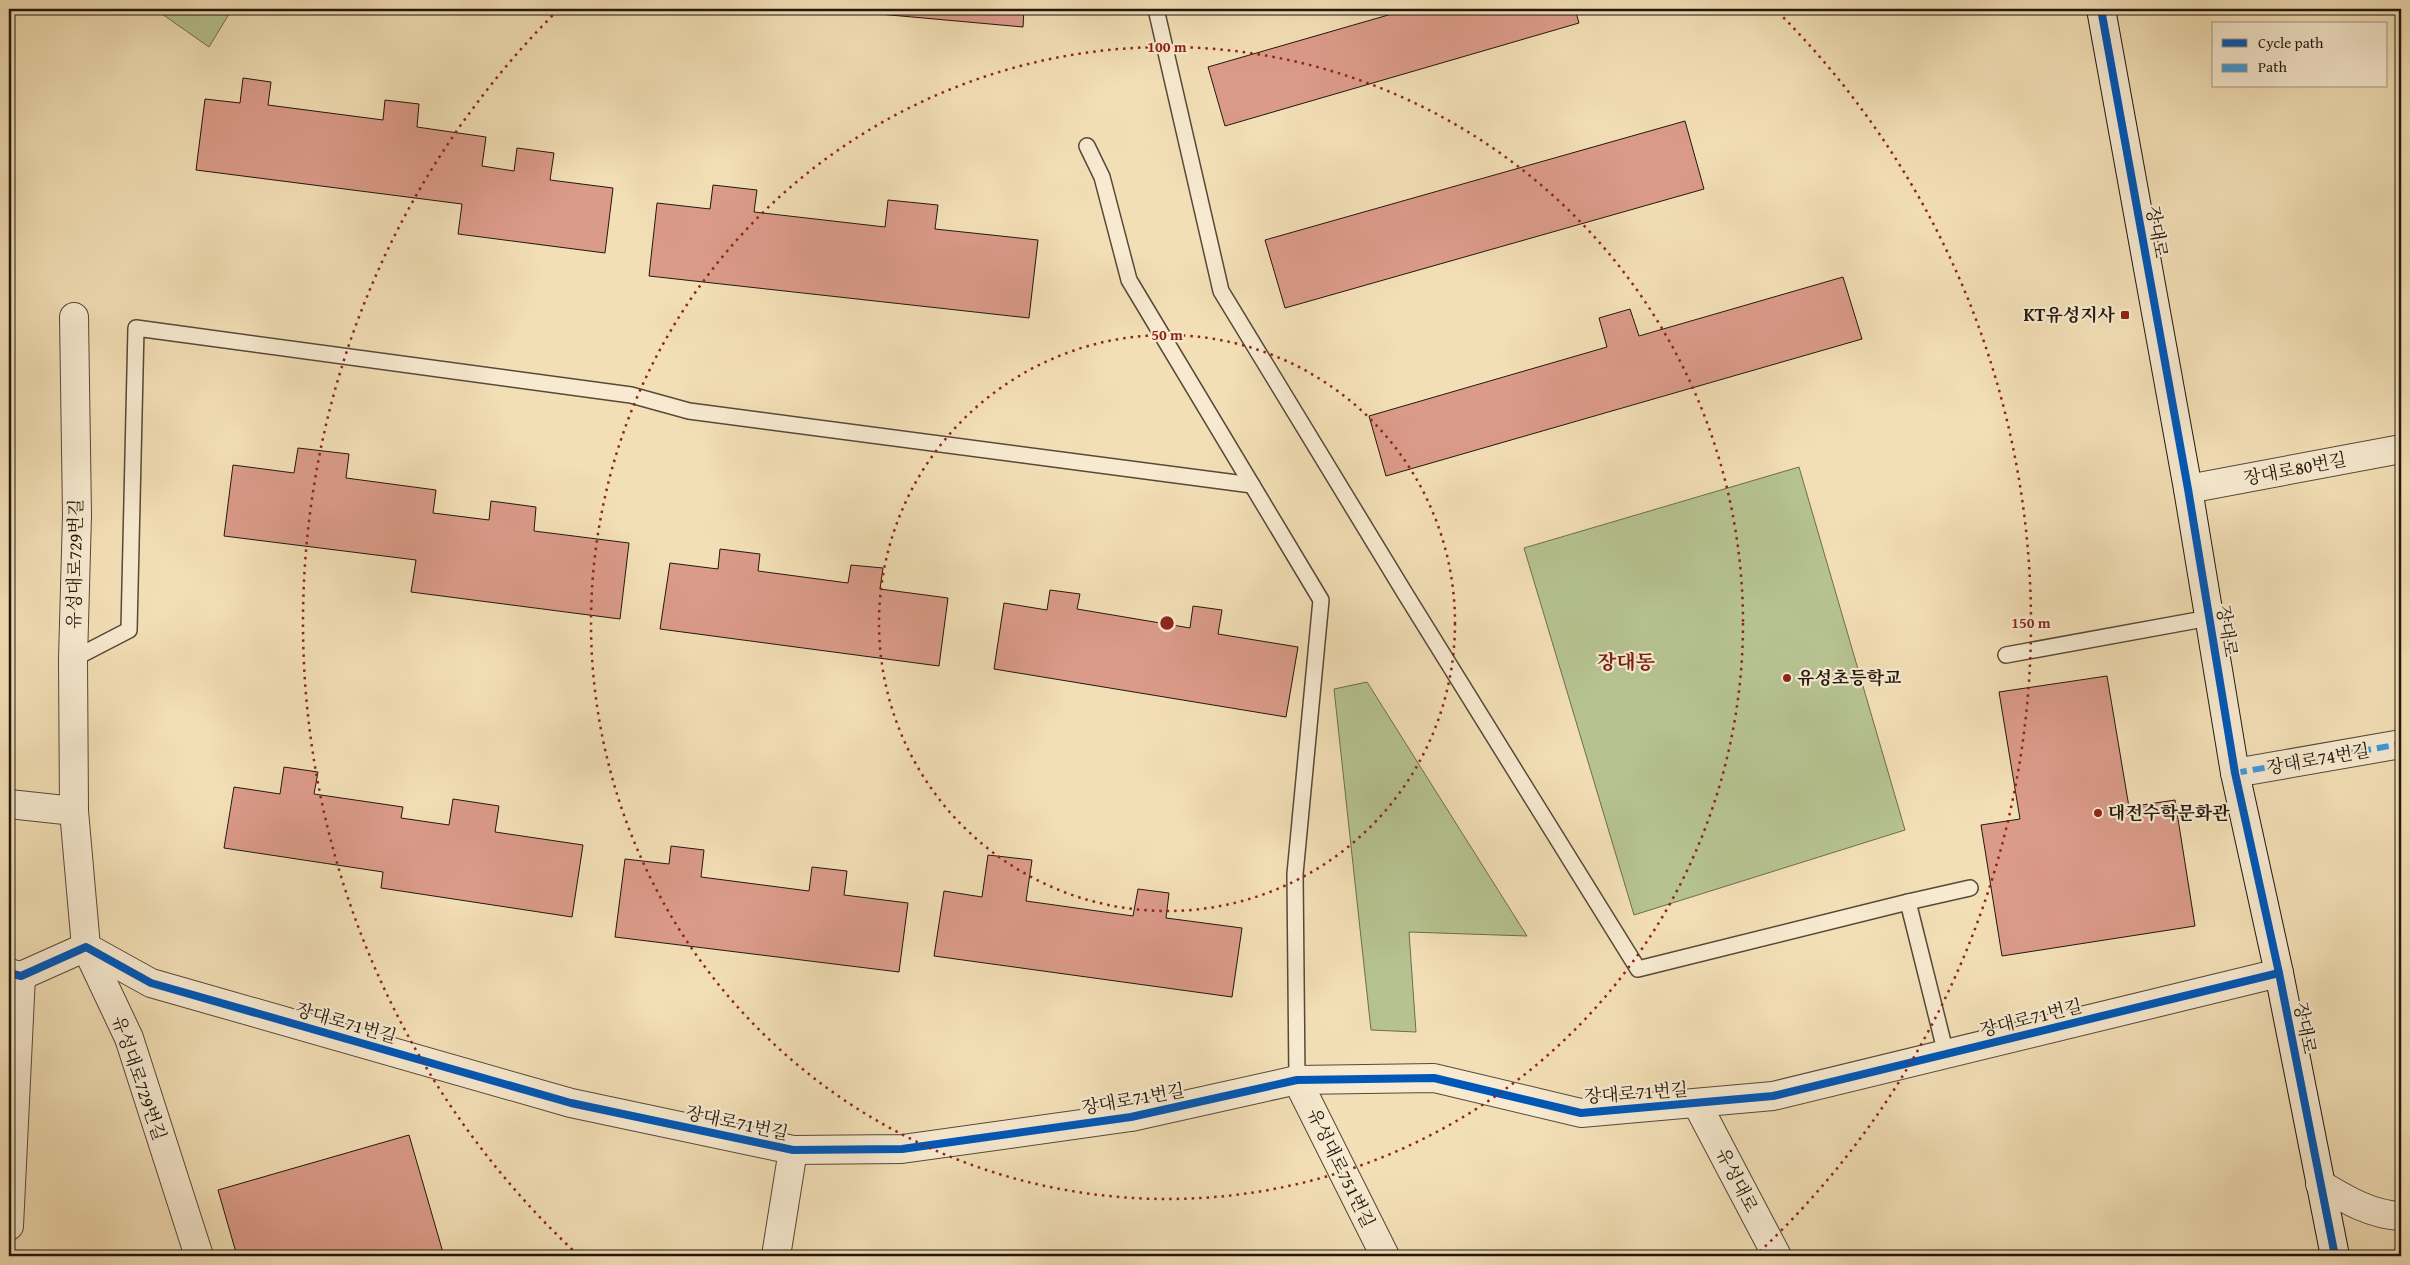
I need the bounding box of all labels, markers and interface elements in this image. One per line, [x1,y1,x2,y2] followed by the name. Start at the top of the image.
[2212,22,2388,88] legend
[2258,32,2324,53] text: Cycle path
[1147,36,1187,57] text: 100 m
[2258,56,2287,77] text: Path
[2140,204,2175,260] street label: 장대로
[2023,301,2116,328] place label: KT유성지사
[2119,309,2131,321] marker: KT유성지사
[1151,324,1183,345] text: 50 m
[2241,445,2349,492] street label: 장대로80번길
[60,499,89,629] street label: 유성대로729번길
[2210,603,2245,659] street label: 장대로
[2011,612,2051,633] text: 150 m
[1158,614,1176,632] centre of rings
[1597,647,1656,676] district label: 장대동
[1797,664,1902,691] place label: 유성초등학교
[1781,672,1793,684] marker: 유성초등학교
[2264,736,2372,781] street label: 장대로74번길
[2108,799,2230,826] place label: 대전수학문화관
[2092,807,2104,819] marker: 대전수학문화관
[1977,992,2085,1043] street label: 장대로71번길
[292,995,400,1050] street label: 장대로71번길
[2287,1000,2324,1056] street label: 장대로
[105,1012,173,1144] street label: 유성대로729번길
[1583,1075,1689,1110] street label: 장대로71번길
[1079,1076,1187,1121] street label: 장대로71번길
[683,1098,791,1147] street label: 장대로71번길
[1301,1103,1382,1232] street label: 유성대로751번길
[1710,1143,1765,1217] street label: 유성대로

